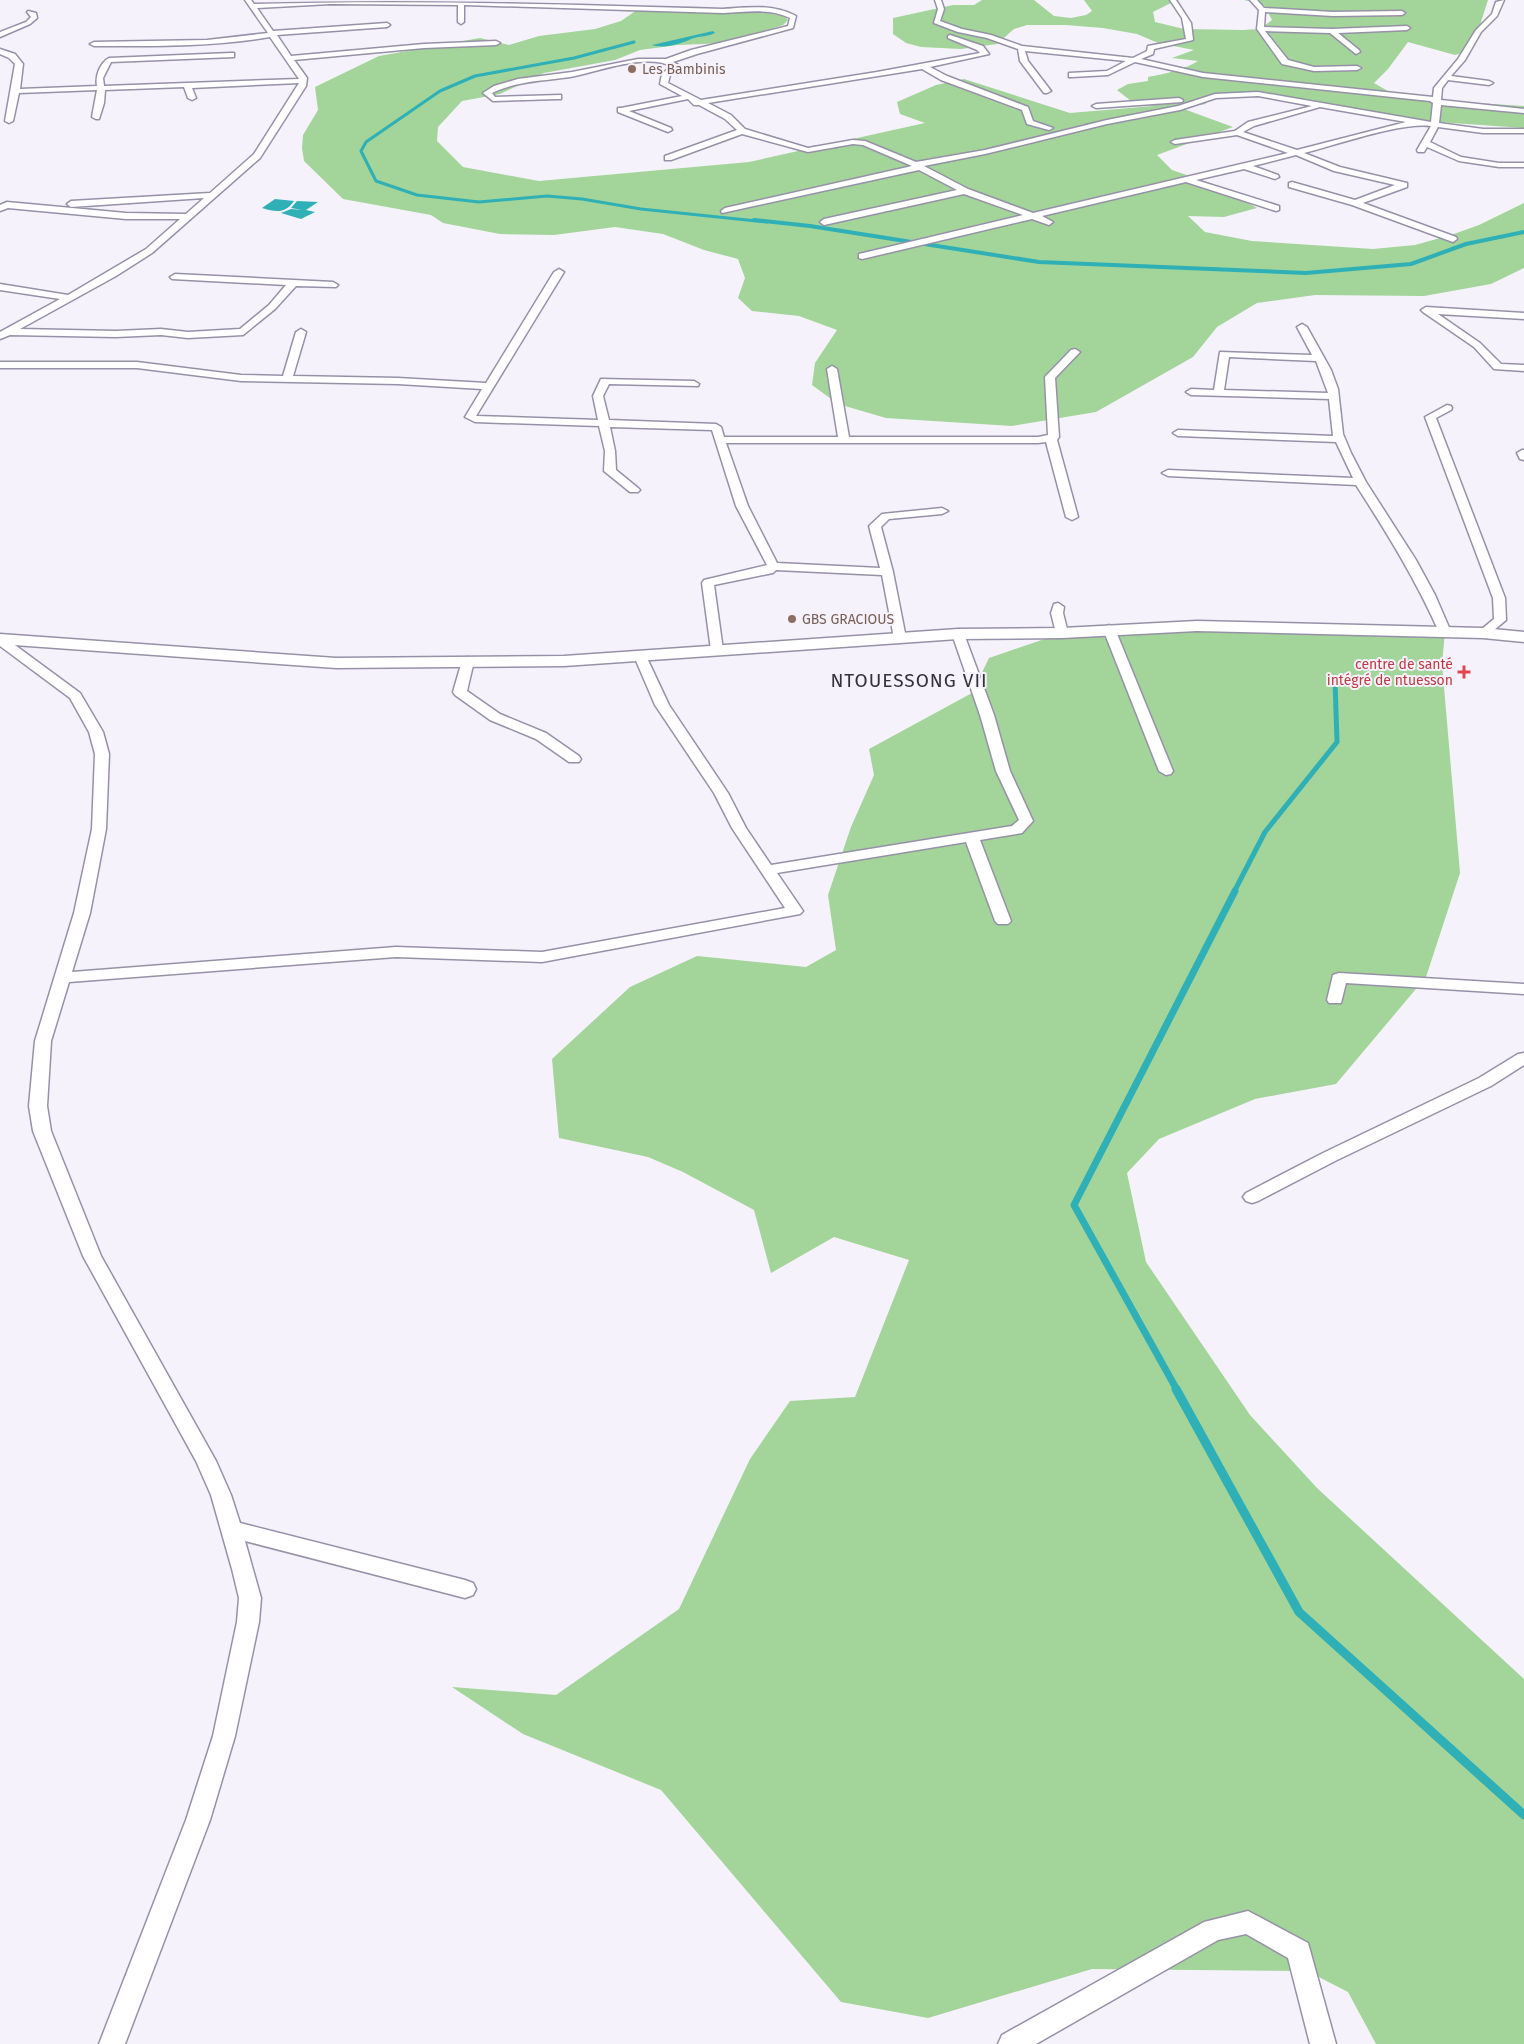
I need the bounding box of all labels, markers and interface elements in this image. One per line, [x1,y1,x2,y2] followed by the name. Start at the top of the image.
[642,61,726,78] place label: Les Bambinis
[626,63,638,75] marker: Les Bambinis
[802,611,894,628] place label: GBS GRACIOUS
[786,613,798,625] marker: GBS GRACIOUS
[1327,656,1453,689] place label: centre de santé intégré de ntuesson
[1457,665,1471,679] marker: centre de santé intégré de ntuesson
[830,669,988,692] district label: NTOUESSONG VII

